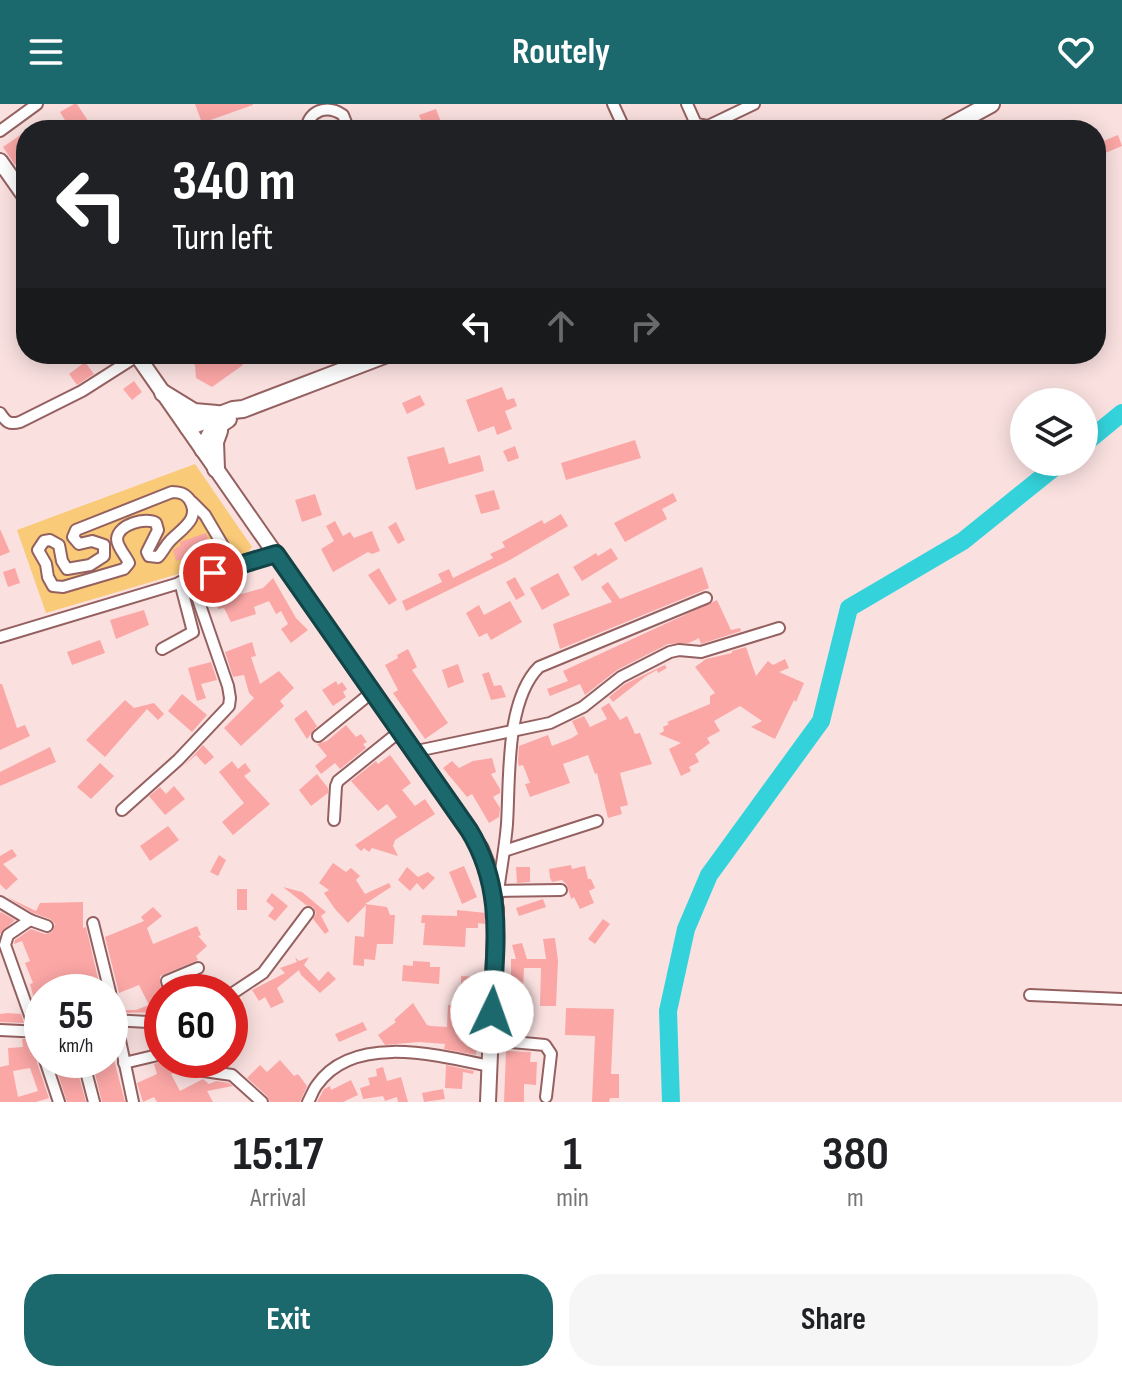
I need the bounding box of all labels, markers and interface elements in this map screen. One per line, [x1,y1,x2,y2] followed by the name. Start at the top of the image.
[24,30,68,74] icon: menu
[1054,30,1098,74] icon: heart
[512,31,610,74] text: Routely
[172,149,296,216] text: 340 m
[40,152,144,256] icon: left
[172,217,273,260] text: Turn left
[455,304,499,348] icon: left
[539,304,583,348] icon: ahead
[623,304,667,348] icon: right
[1010,388,1098,476] map controls
[1010,388,1098,476] button: layers
[179,539,247,607] pin
[191,551,235,595] icon: arrive
[450,970,534,1054] position arrow
[144,974,248,1078] speed limit sign: 60
[58,992,94,1040] text: 55
[59,1034,93,1058] text: km/h
[233,1126,323,1183] text: 15:17
[563,1126,582,1183] text: 1
[822,1126,889,1183] text: 380
[250,1183,306,1214] text: Arrival
[556,1183,589,1214] text: min
[847,1183,864,1214] text: m
[24,1274,553,1366] button: Exit
[569,1274,1098,1366] button: Share

